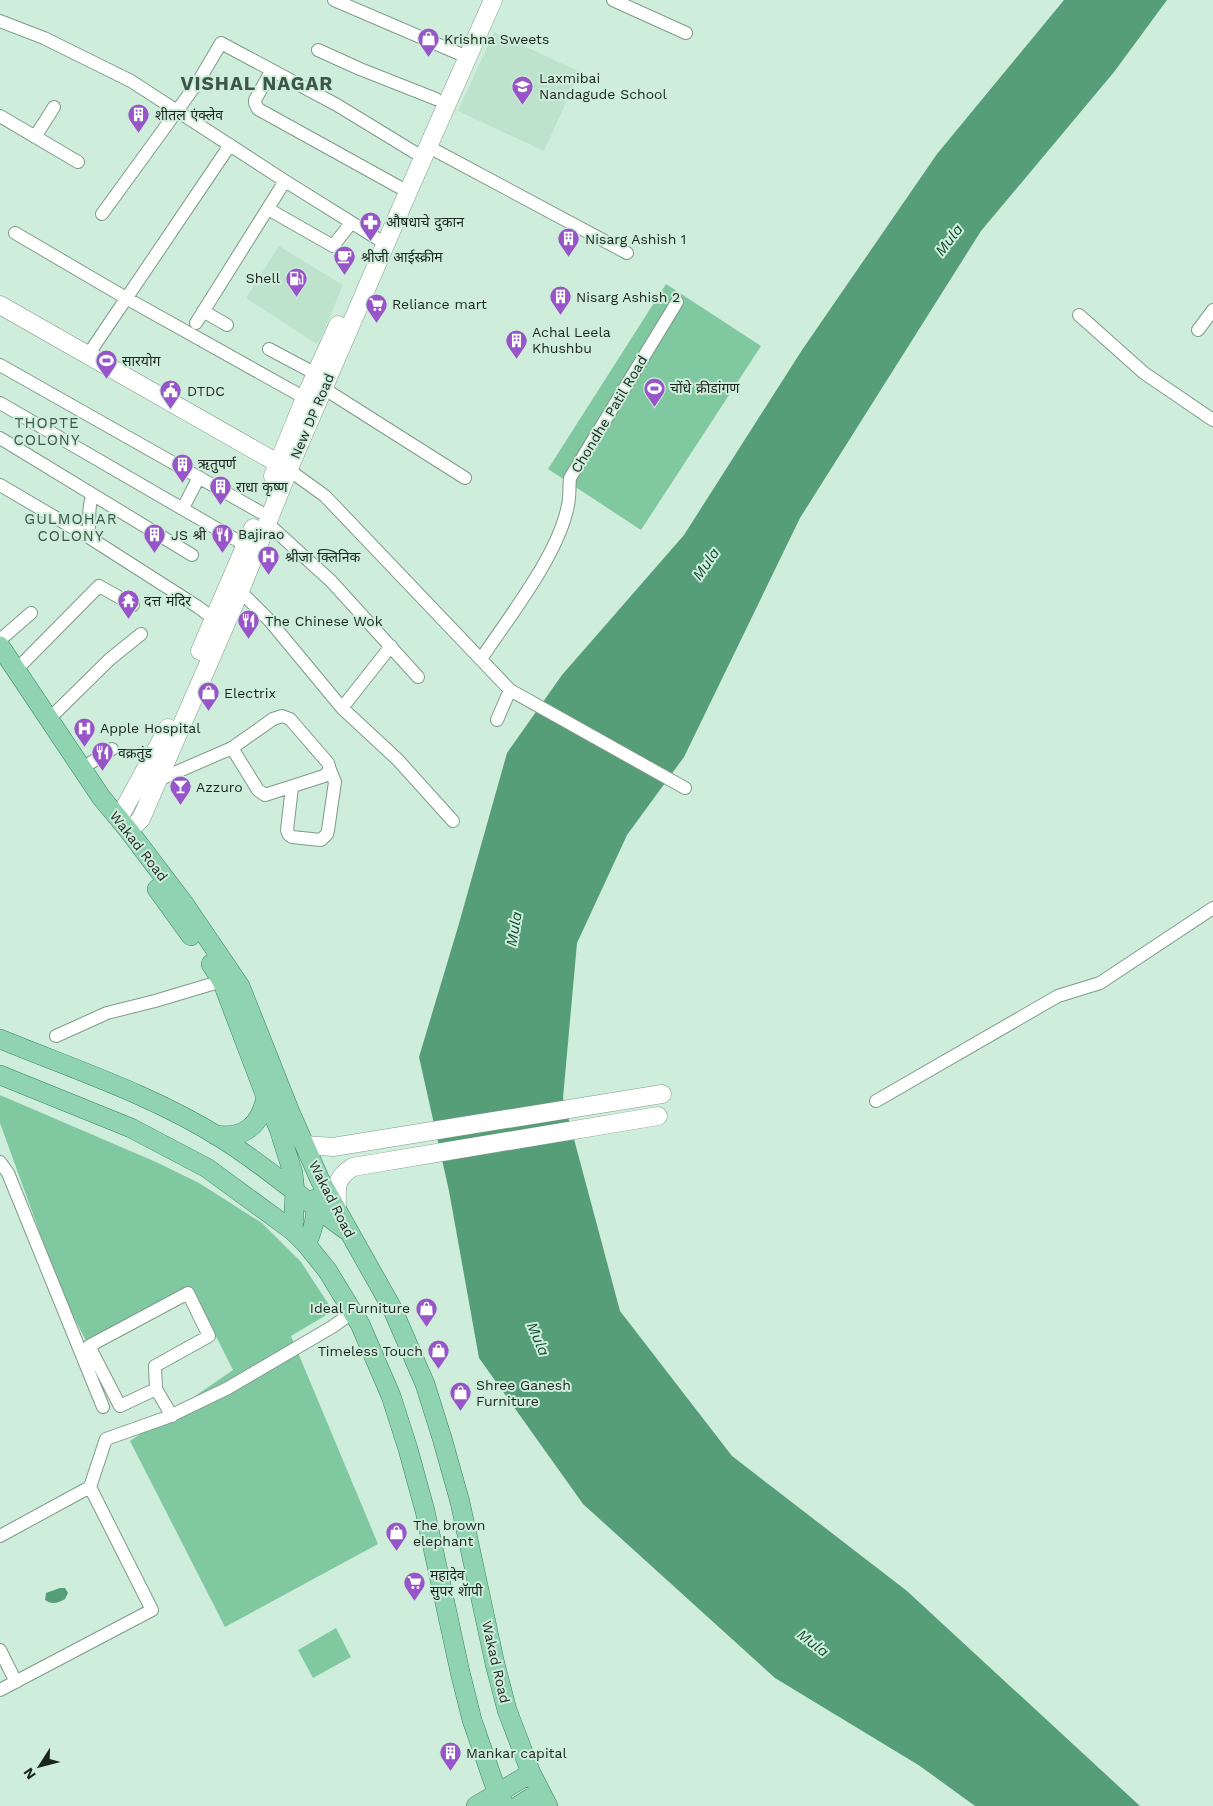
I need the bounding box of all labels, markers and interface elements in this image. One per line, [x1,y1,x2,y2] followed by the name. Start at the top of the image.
[416,27,440,58] shop icon: Krishna Sweets
[444,31,549,47] place label: Krishna Sweets
[539,70,667,102] place label: Laxmibai Nandagude School
[181,72,333,95] district label: VISHAL NAGAR
[511,74,535,105] school or university icon: Laxmibai Nandagude School
[127,103,151,134] building icon: शीतल एंक्लेव
[155,106,223,123] place label: शीतल एंक्लेव
[358,210,382,241] pharmacy icon: औषधाचे दुकान
[386,213,464,232] place label: औषधाचे दुकान
[931,221,967,259] water label: Mula
[557,227,581,258] building icon: Nisarg Ashish 1
[585,231,686,247] place label: Nisarg Ashish 1
[333,245,357,276] cafe icon: श्रीजी आईस्क्रीम
[361,249,443,265] place label: श्रीजी आईस्क्रीम
[284,266,308,297] fuel station icon: Shell
[246,270,281,286] place label: Shell
[548,285,572,316] building icon: Nisarg Ashish 2
[576,289,680,305] place label: Nisarg Ashish 2
[364,292,388,323] supermarket icon: Reliance mart
[392,296,487,312] place label: Reliance mart
[532,324,611,356] place label: Achal Leela Khushbu
[504,328,528,359] building icon: Achal Leela Khushbu
[94,349,118,380] sports icon: सारयोग
[568,352,650,476] street label: Chondhe Patil Road
[122,353,162,369] place label: सारयोग
[287,371,337,461] street label: New DP Road
[642,376,666,407] sports icon: चोंधे क्रीडांगण
[159,379,183,410] public building icon: DTDC
[670,379,740,396] place label: चोंधे क्रीडांगण
[187,383,225,399] place label: DTDC
[14,414,80,449] district label: THOPTE COLONY
[170,452,194,483] building icon: ऋतुपर्ण
[198,456,237,474] place label: ऋतुपर्ण
[208,475,232,506] building icon: राधा कृष्ण
[236,479,289,497] place label: राधा कृष्ण
[24,510,118,545] district label: GULMOHAR COLONY
[210,522,234,553] restaurant icon: Bajirao
[143,523,167,554] building icon: JS श्री
[238,526,284,542] place label: Bajirao
[171,527,207,543] place label: JS श्री
[689,544,723,584] water label: Mula
[257,545,281,576] hospital icon: श्रीजा क्लिनिक
[285,549,360,565] place label: श्रीजा क्लिनिक
[116,589,140,620] temple icon: दत्त मंदिर
[144,593,191,609] place label: दत्त मंदिर
[237,609,261,640] restaurant icon: The Chinese Wok
[265,613,383,629] place label: The Chinese Wok
[196,681,220,712] shop icon: Electrix
[224,685,276,701] place label: Electrix
[72,716,96,747] hospital icon: Apple Hospital
[100,720,201,736] place label: Apple Hospital
[90,741,114,772] restaurant icon: वक्रतुंड
[118,745,153,763] place label: वक्रतुंड
[168,775,192,806] bar icon: Azzuro
[196,779,243,795] place label: Azzuro
[107,808,171,884] street label: Wakad Road
[502,910,526,948] water label: Mula
[306,1158,358,1240] street label: Wakad Road
[414,1296,438,1327] shop icon: Ideal Furniture
[310,1300,410,1316] place label: Ideal Furniture
[523,1319,553,1359] water label: Mula
[427,1339,451,1370] shop icon: Timeless Touch
[318,1343,423,1359] place label: Timeless Touch
[476,1377,571,1409] place label: Shree Ganesh Furniture
[448,1381,472,1412] shop icon: Shree Ganesh Furniture
[413,1517,486,1549] place label: The brown elephant
[385,1521,409,1552] shop icon: The brown elephant
[430,1566,483,1601] place label: महादेव सुपर शॅापी
[402,1571,426,1602] supermarket icon: महादेव सुपर शॅापी
[479,1619,513,1705] street label: Wakad Road
[794,1625,832,1661] water label: Mula
[15,1741,65,1791] north arrow
[438,1741,462,1772] building icon: Mankar capital
[466,1745,567,1761] place label: Mankar capital
[20,1765,39,1783] text: N

